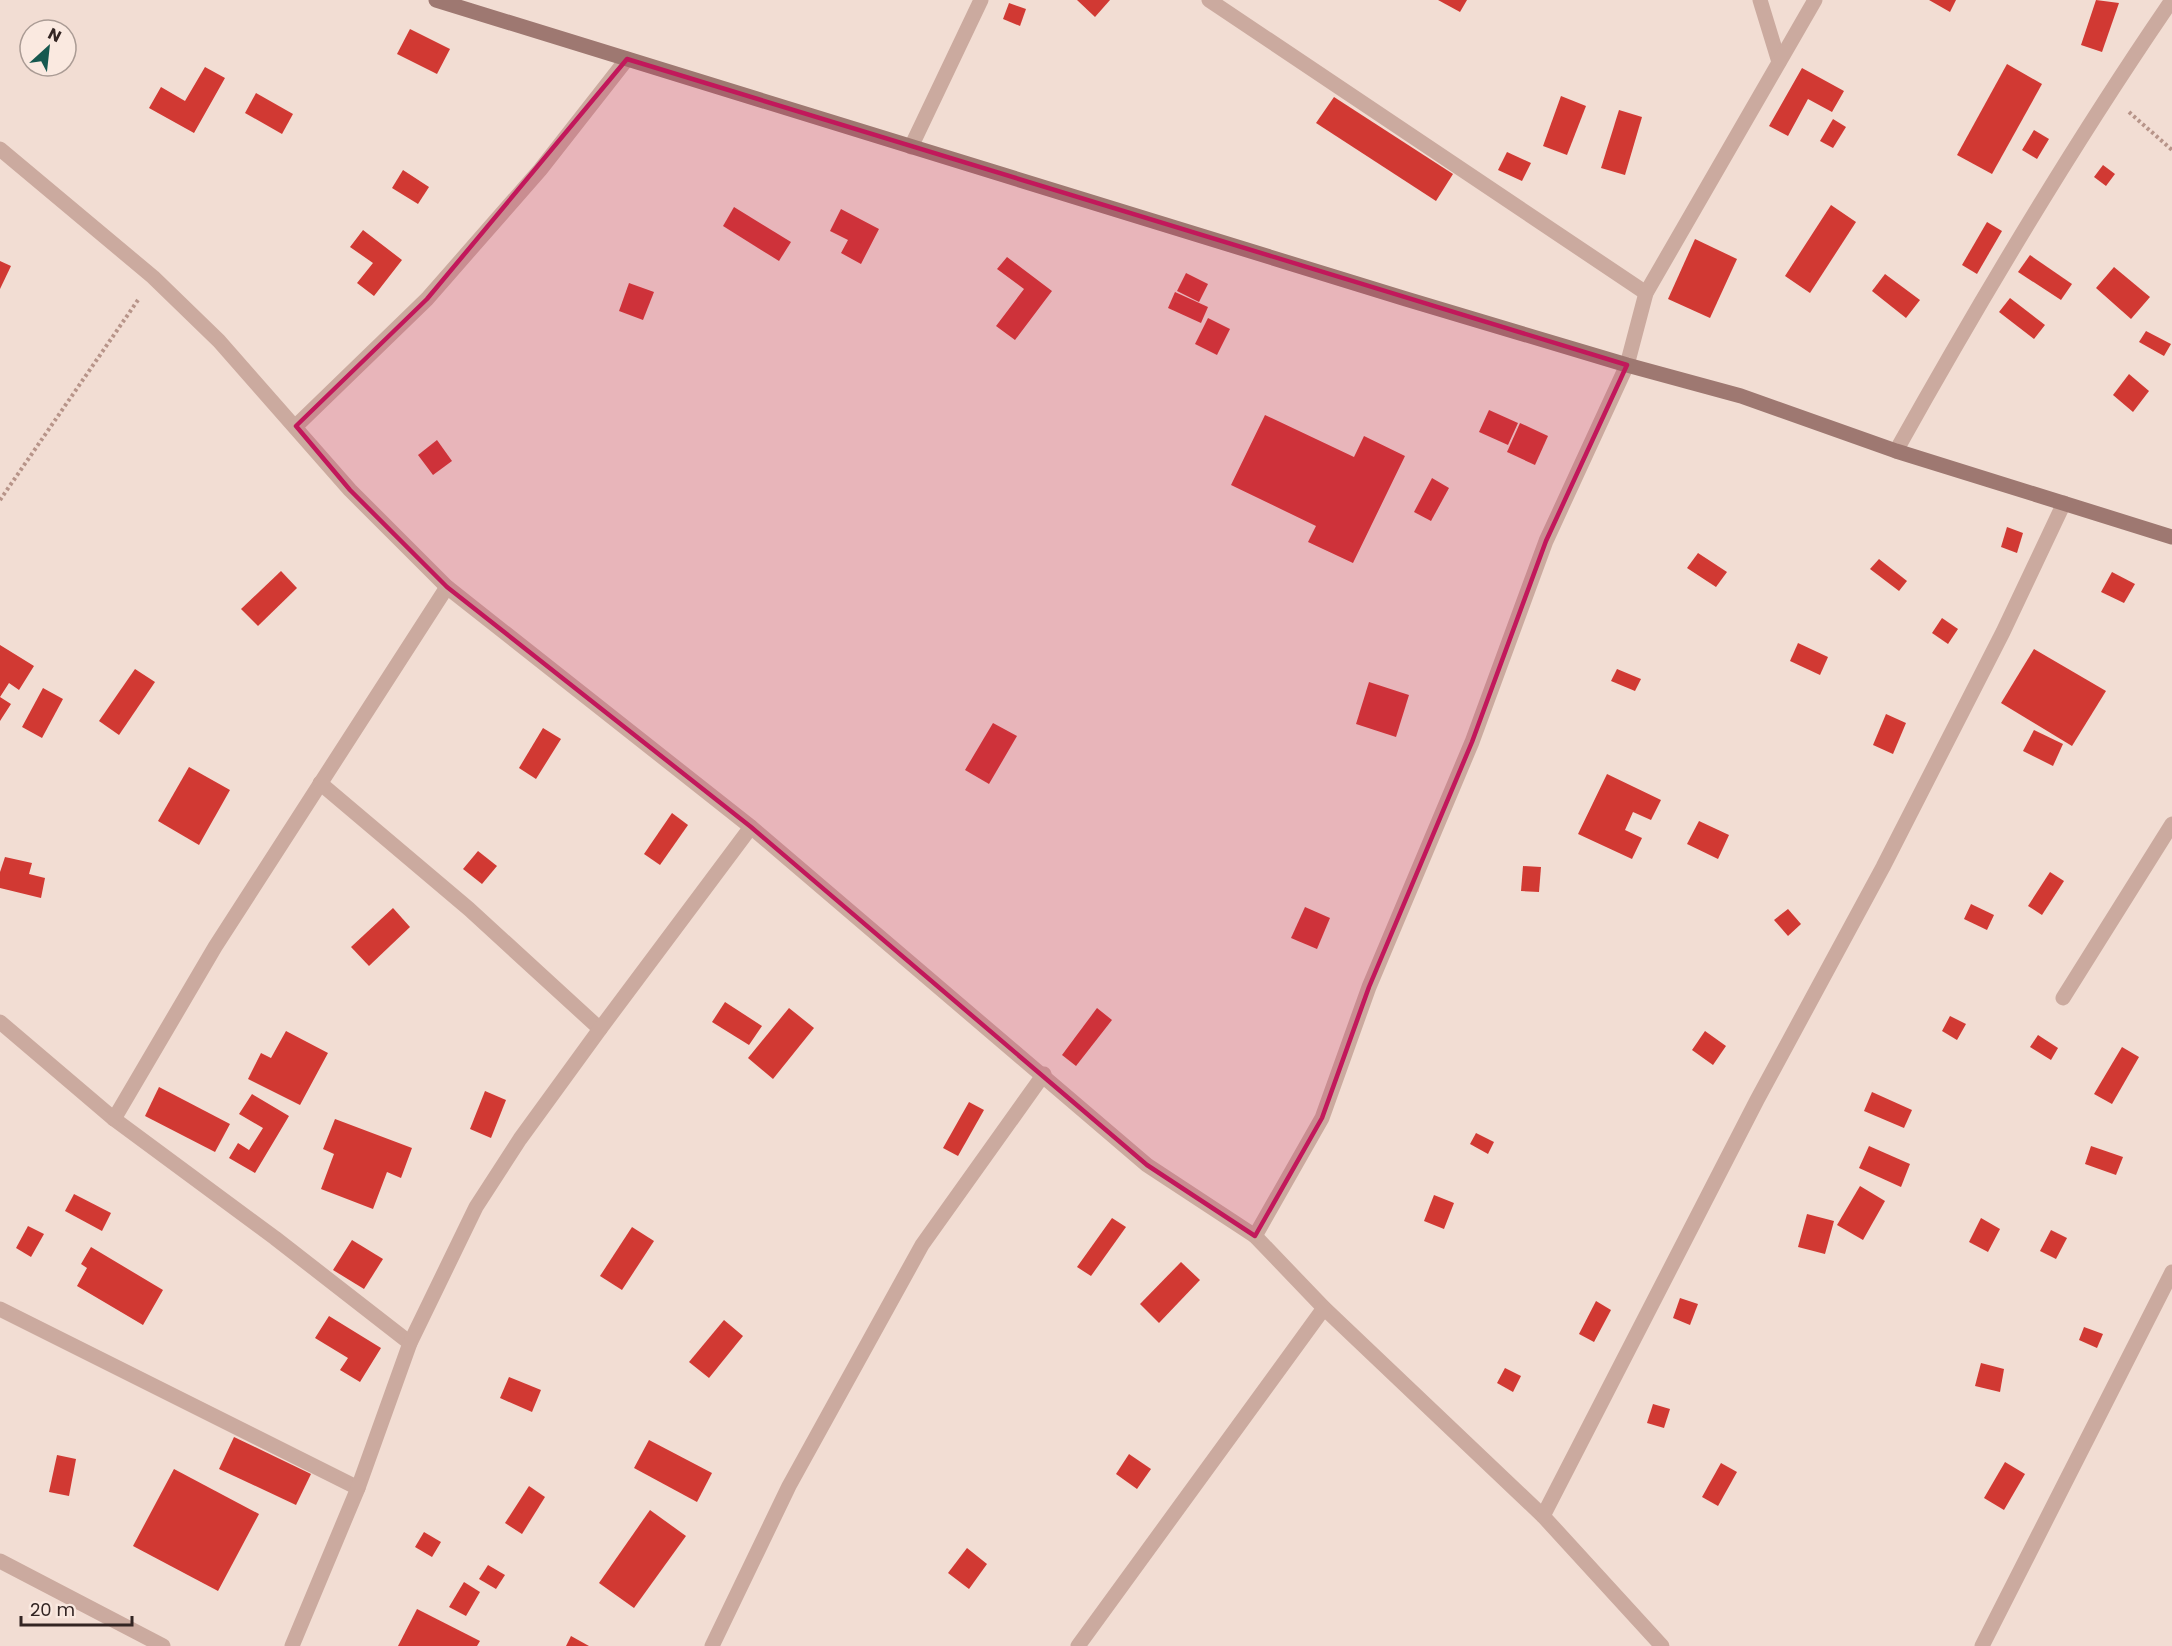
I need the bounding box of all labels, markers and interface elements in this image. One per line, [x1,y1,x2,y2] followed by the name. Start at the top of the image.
[18,18,78,78] north arrow
[44,22,65,48] text: N
[21,1589,132,1627] scale bar
[30,1597,75,1622] text: 20 m

